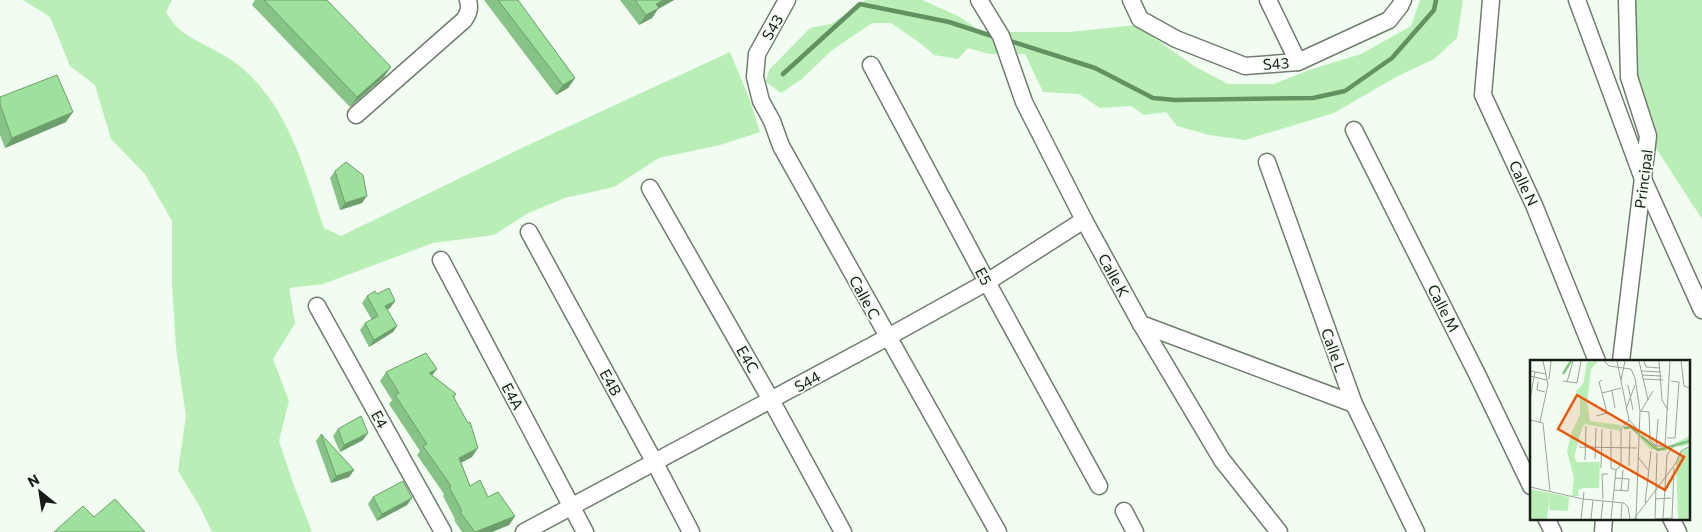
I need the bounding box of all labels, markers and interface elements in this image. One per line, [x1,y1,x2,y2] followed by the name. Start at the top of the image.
[758,11,786,43] street label: S43
[1262,53,1290,73] street label: S43
[1630,148,1656,210] street label: Principal
[1506,158,1542,208] street label: Calle N
[1095,250,1133,300] street label: Calle K
[972,264,996,288] street label: E5
[846,272,884,322] street label: Calle C
[1424,281,1464,335] street label: Calle M
[1318,326,1350,375] street label: Calle L
[733,342,763,376] street label: E4C
[1530,360,1690,520] inset map
[596,366,626,399] street label: E4B
[791,367,823,395] street label: S44
[498,379,528,413] street label: E4A
[368,407,392,431] street label: E4
[15,467,65,517] north arrow
[24,470,42,490] text: N

